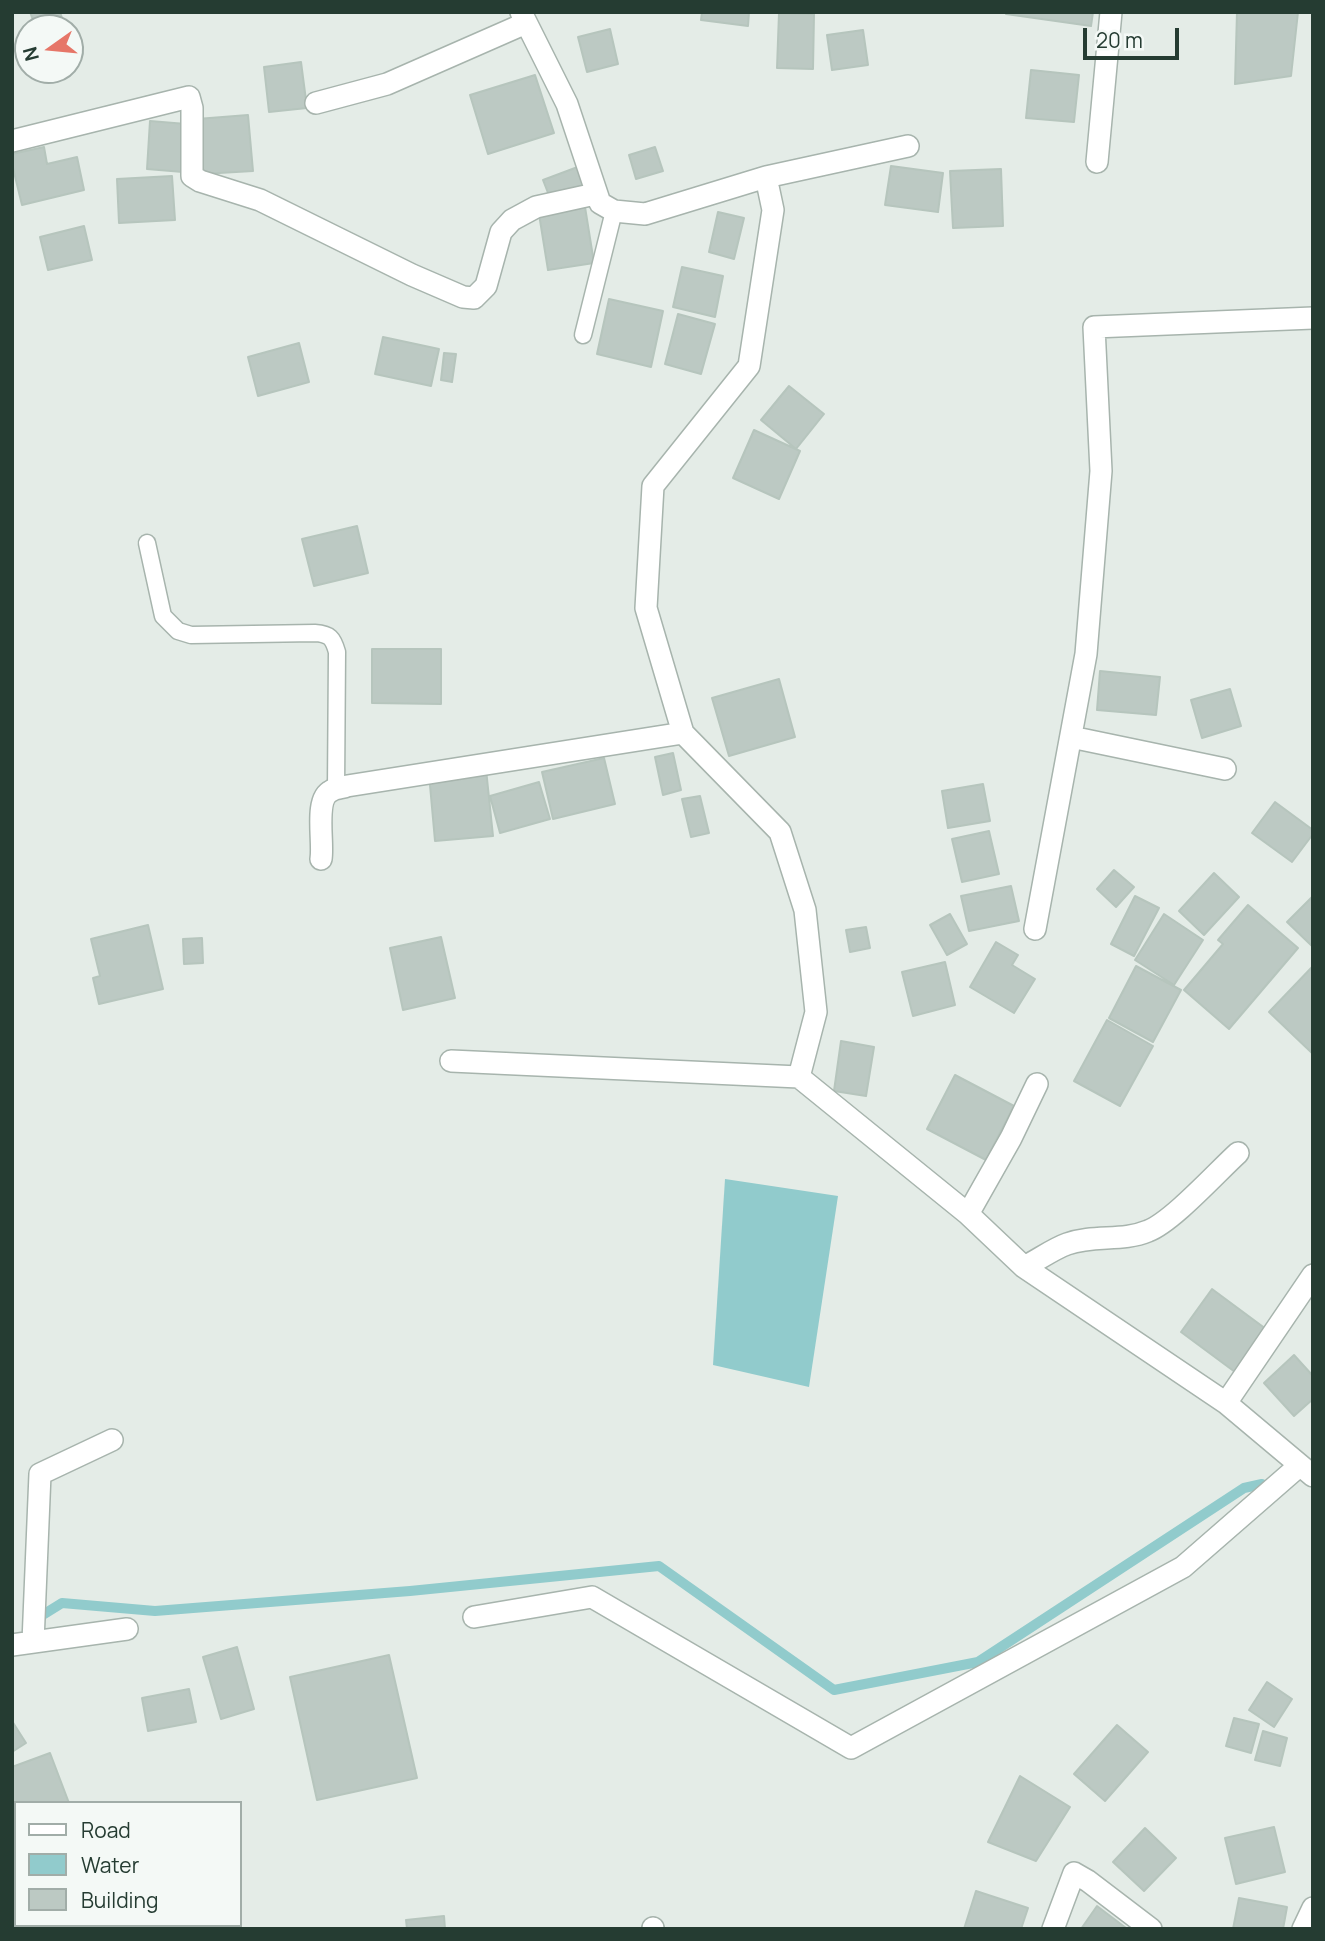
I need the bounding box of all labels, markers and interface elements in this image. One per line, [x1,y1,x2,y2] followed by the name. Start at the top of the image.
[14,14,84,84] north arrow
[1087,14,1183,58] scale bar
[1096,26,1143,54] text: 20 m
[16,44,45,64] text: N
[14,1801,242,1927] legend
[81,1816,131,1844] text: Road
[81,1851,139,1879] text: Water
[81,1886,158,1914] text: Building

